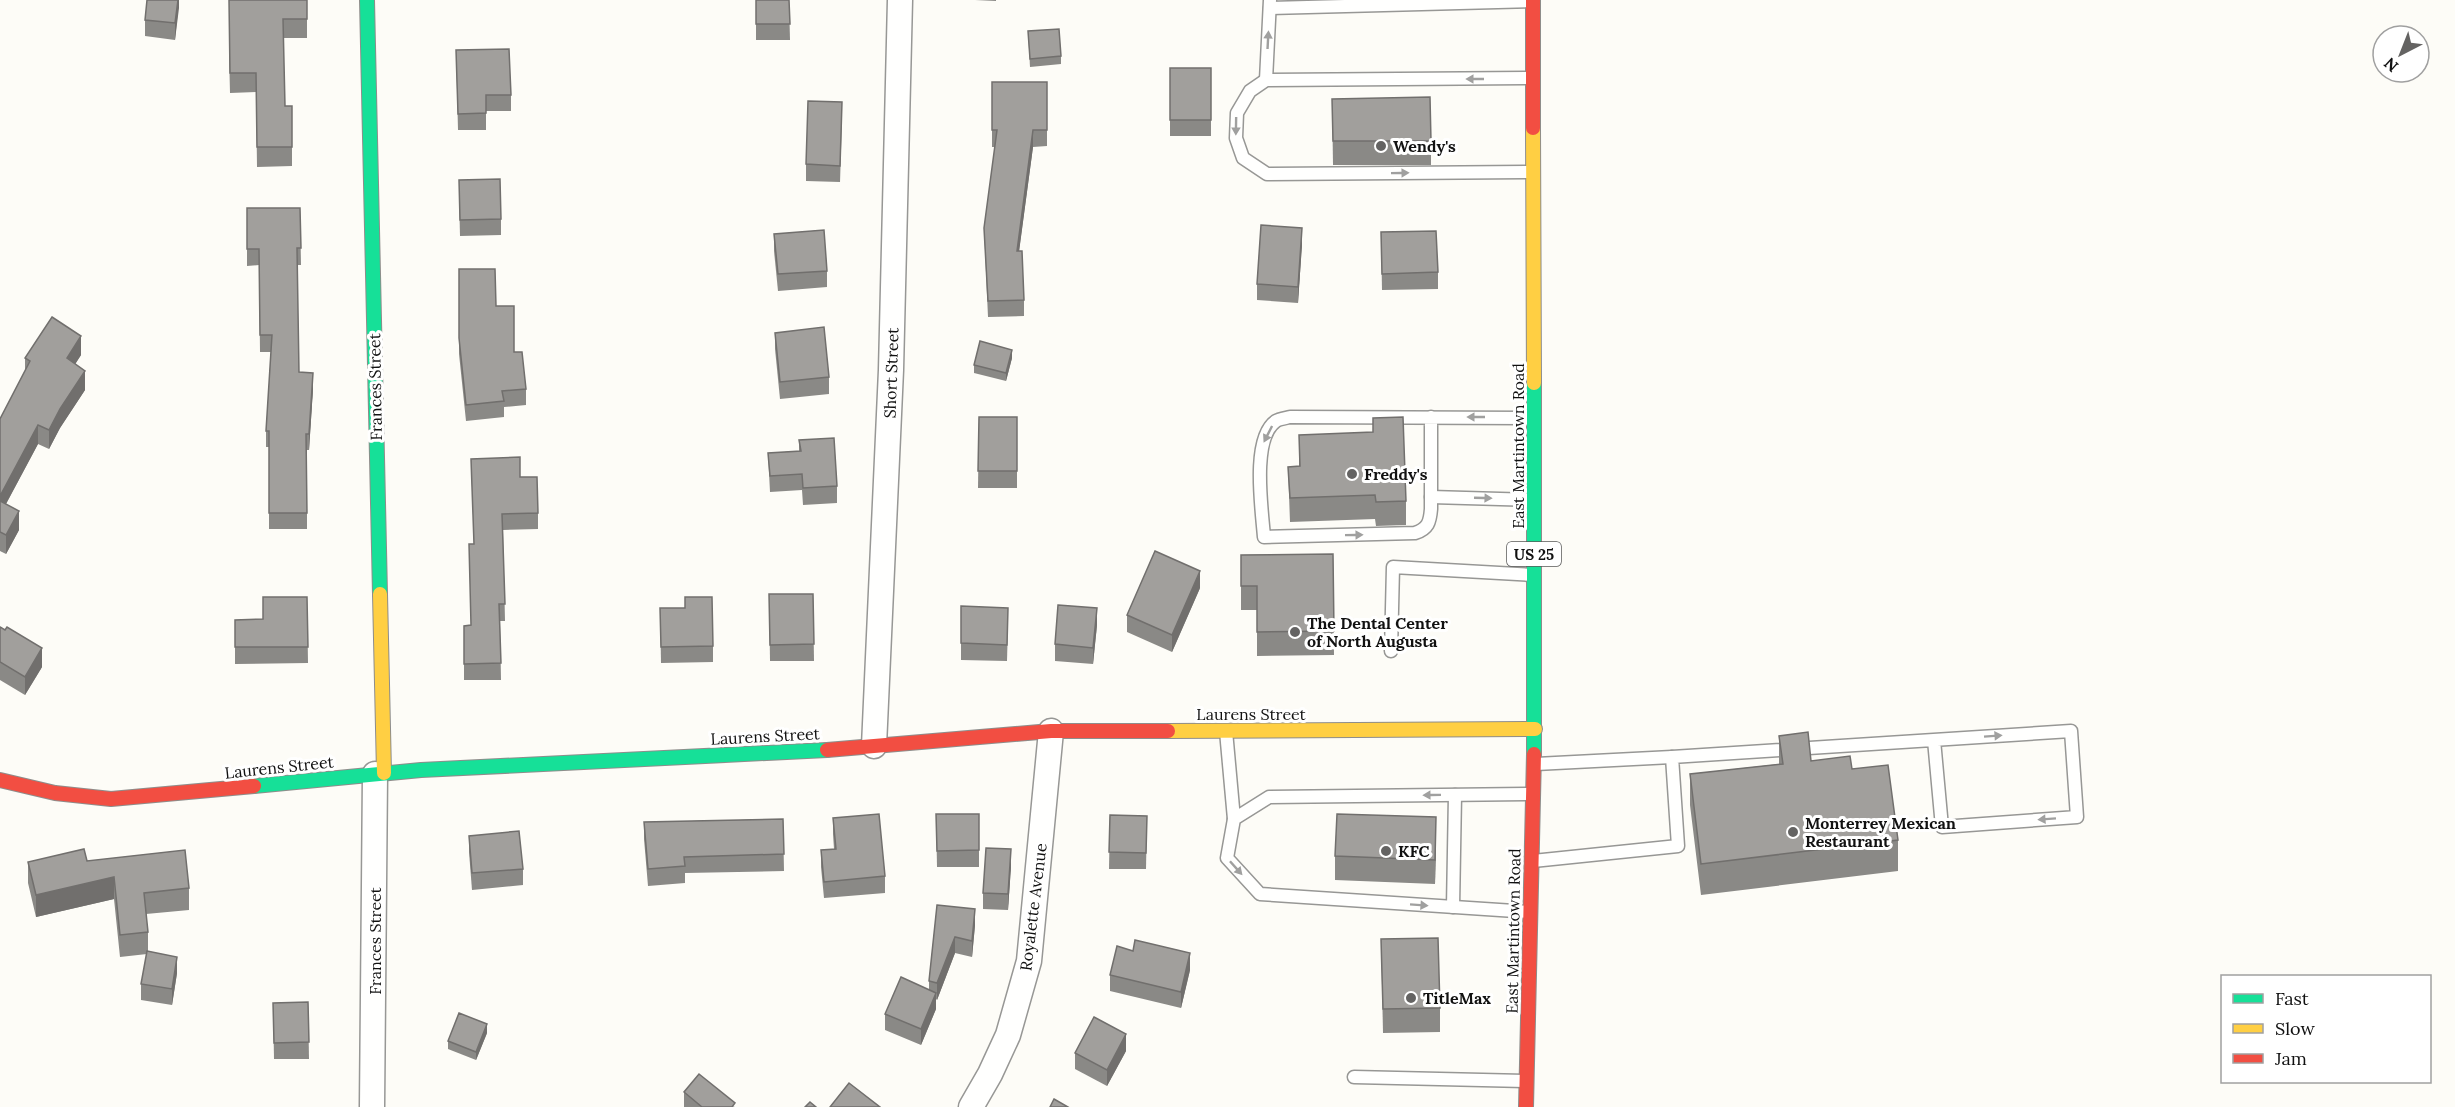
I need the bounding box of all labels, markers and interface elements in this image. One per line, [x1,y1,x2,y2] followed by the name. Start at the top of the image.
[2371,24,2431,84] north arrow
[1264,31,1273,50] one-way arrow
[2380,54,2402,77] text: N
[1466,74,1485,84] one-way arrow
[1232,117,1241,136] one-way arrow
[1393,136,1456,156] place label: Wendy's
[1374,139,1388,153] marker: Wendy's
[1391,168,1410,178] one-way arrow
[879,326,903,419] street label: Short Street
[364,332,386,441] street label: Frances Street
[1508,363,1528,529] street label: East Martintown Road
[1466,412,1485,422] one-way arrow
[1264,425,1274,443] one-way arrow
[1364,464,1428,484] place label: Freddy's
[1345,467,1359,481] marker: Freddy's
[1473,494,1492,503] one-way arrow
[1345,530,1364,539] one-way arrow
[1507,542,1561,566] road number: US 25
[1307,613,1448,651] place label: The Dental Center of North Augusta
[1288,625,1302,639] marker: The Dental Center of North Augusta
[1196,704,1307,724] street label: Laurens Street
[710,723,821,749] street label: Laurens Street
[1983,731,2002,741] one-way arrow
[224,751,335,783] street label: Laurens Street
[1423,790,1442,800] one-way arrow
[1805,813,1956,851] place label: Monterrey Mexican Restaurant
[2038,815,2057,824] one-way arrow
[1786,825,1800,839] marker: Monterrey Mexican Restaurant
[1398,841,1430,861] place label: KFC
[1015,842,1051,972] street label: Royalette Avenue
[1379,844,1393,858] marker: KFC
[1502,848,1524,1014] street label: East Martintown Road
[1230,860,1243,876] one-way arrow
[365,886,385,995] street label: Frances Street
[1410,900,1429,909] one-way arrow
[2221,975,2431,1083] legend
[2275,987,2309,1010] text: Fast
[1423,988,1491,1008] place label: TitleMax
[1404,991,1418,1005] marker: TitleMax
[2275,1017,2315,1040] text: Slow
[2274,1047,2307,1070] text: Jam

